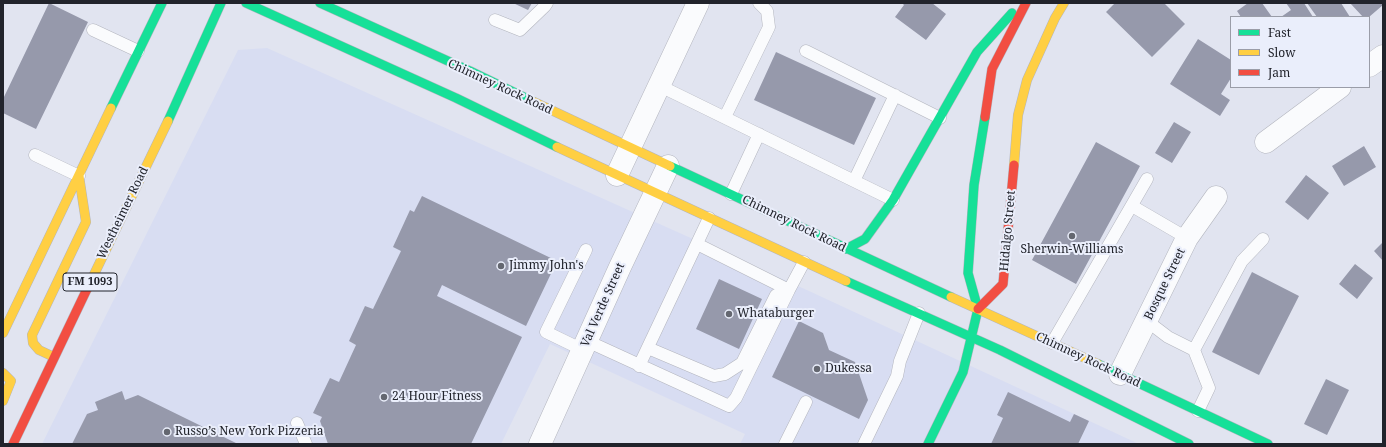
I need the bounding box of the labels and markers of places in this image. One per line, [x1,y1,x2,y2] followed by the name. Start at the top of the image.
[1067,231,1077,241] marker: Sherwin-Williams
[1020,243,1124,257] place label: Sherwin-Williams
[509,259,584,273] place label: Jimmy John's
[496,261,506,271] marker: Jimmy John's
[737,307,814,321] place label: Whataburger
[724,309,734,319] marker: Whataburger
[825,362,872,376] place label: Dukessa
[812,364,822,374] marker: Dukessa
[392,390,481,404] place label: 24 Hour Fitness
[379,392,389,402] marker: 24 Hour Fitness
[175,425,324,439] place label: Russo’s New York Pizzeria
[162,427,172,437] marker: Russo’s New York Pizzeria

